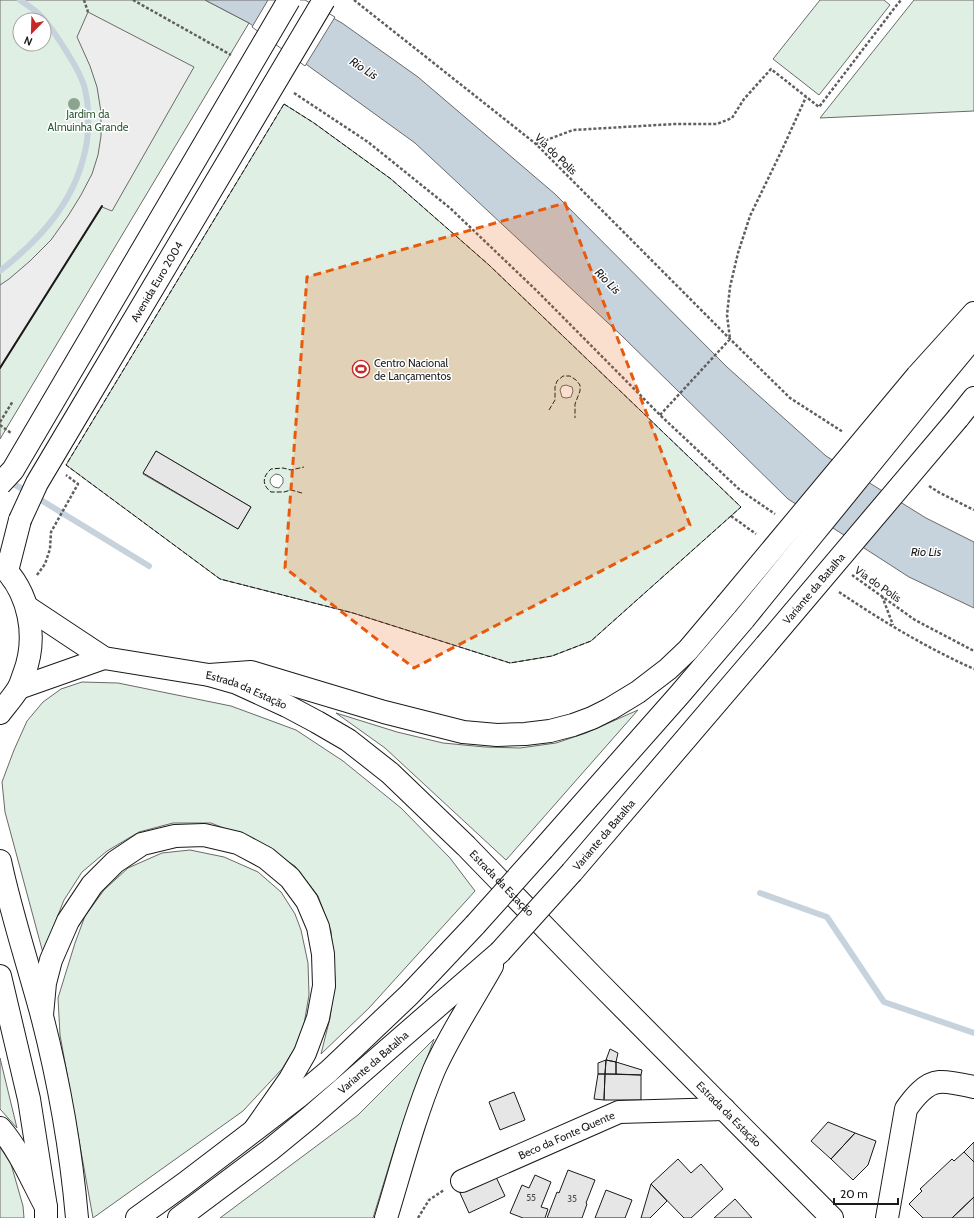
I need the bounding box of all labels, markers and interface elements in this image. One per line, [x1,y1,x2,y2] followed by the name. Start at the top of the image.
[12,12,52,52] north arrow
[22,33,34,49] text: N
[347,53,381,83] water label: Rio Lis
[48,107,129,134] park label: Jardim da Almuinha Grande
[532,130,580,178] street label: Via do Polis
[127,238,186,324] street label: Avenida Euro 2004
[592,265,624,297] water label: Rio Lis
[374,356,451,383] place label: Centro Nacional de Lançamentos
[351,359,371,379] sports icon: Centro Nacional de Lançamentos
[911,544,942,559] water label: Rio Lis
[780,549,848,627] street label: Variante da Batalha
[852,563,904,605] street label: Via do Polis
[205,668,289,712] street label: Estrada da Estação
[570,796,639,873] street label: Variante da Batalha
[467,847,537,919] street label: Estrada da Estação
[335,1027,412,1097] street label: Variante da Batalha
[693,1078,764,1150] street label: Estrada da Estação
[516,1108,617,1162] street label: Beco da Fonte Quente
[834,1180,898,1206] scale bar
[840,1186,868,1201] text: 20 m
[526,1192,536,1203] house number: 55
[567,1193,577,1204] house number: 35

